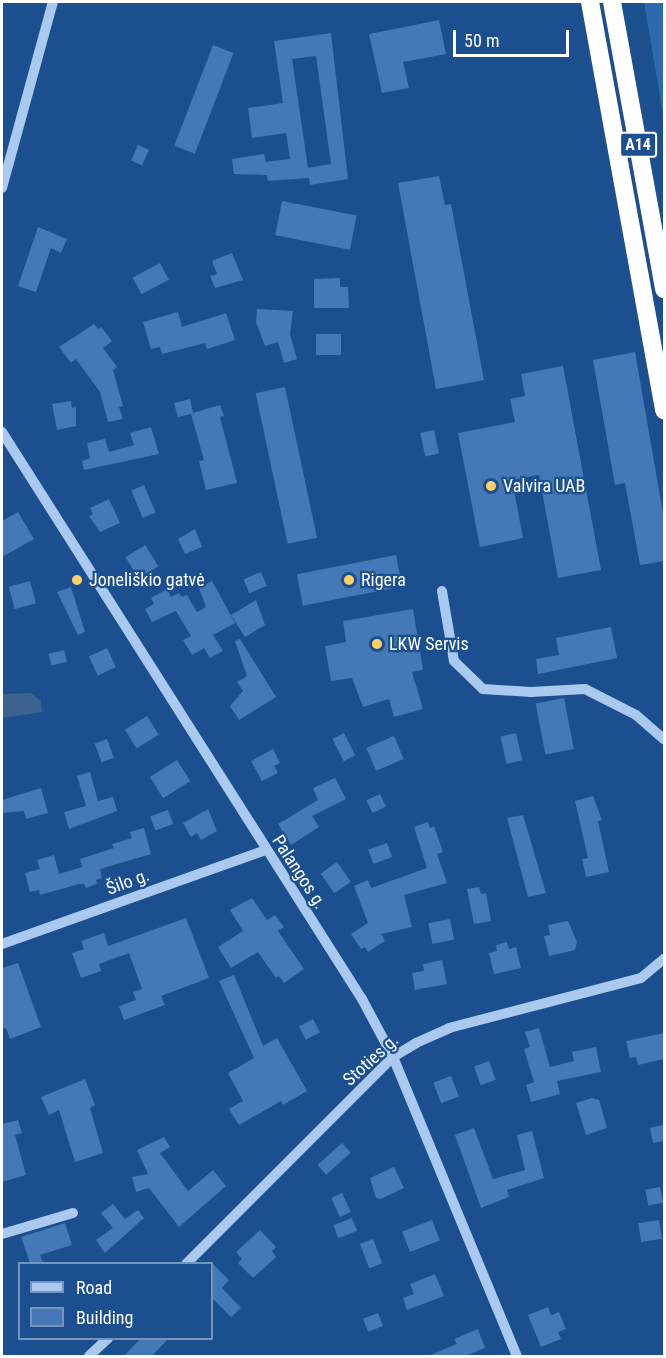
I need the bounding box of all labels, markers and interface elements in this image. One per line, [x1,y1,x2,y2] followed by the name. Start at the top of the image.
[456,18,572,56] scale bar
[464,30,499,51] text: 50 m
[618,132,658,158] road number: A14
[503,475,585,497] place label: Valvira UAB
[484,479,498,493] marker: Valvira UAB
[89,569,205,591] place label: Joneliškio gatvė
[361,569,406,591] place label: Rigera
[70,573,84,587] marker: Joneliškio gatvė
[342,573,356,587] marker: Rigera
[389,633,469,655] place label: LKW Servis
[370,637,384,651] marker: LKW Servis
[267,831,331,913] street label: Palangos g.
[103,864,153,900] street label: Šilo g.
[339,1029,403,1091] street label: Stoties g.
[18,1262,213,1340] legend
[76,1277,112,1298] text: Road
[76,1307,133,1328] text: Building

